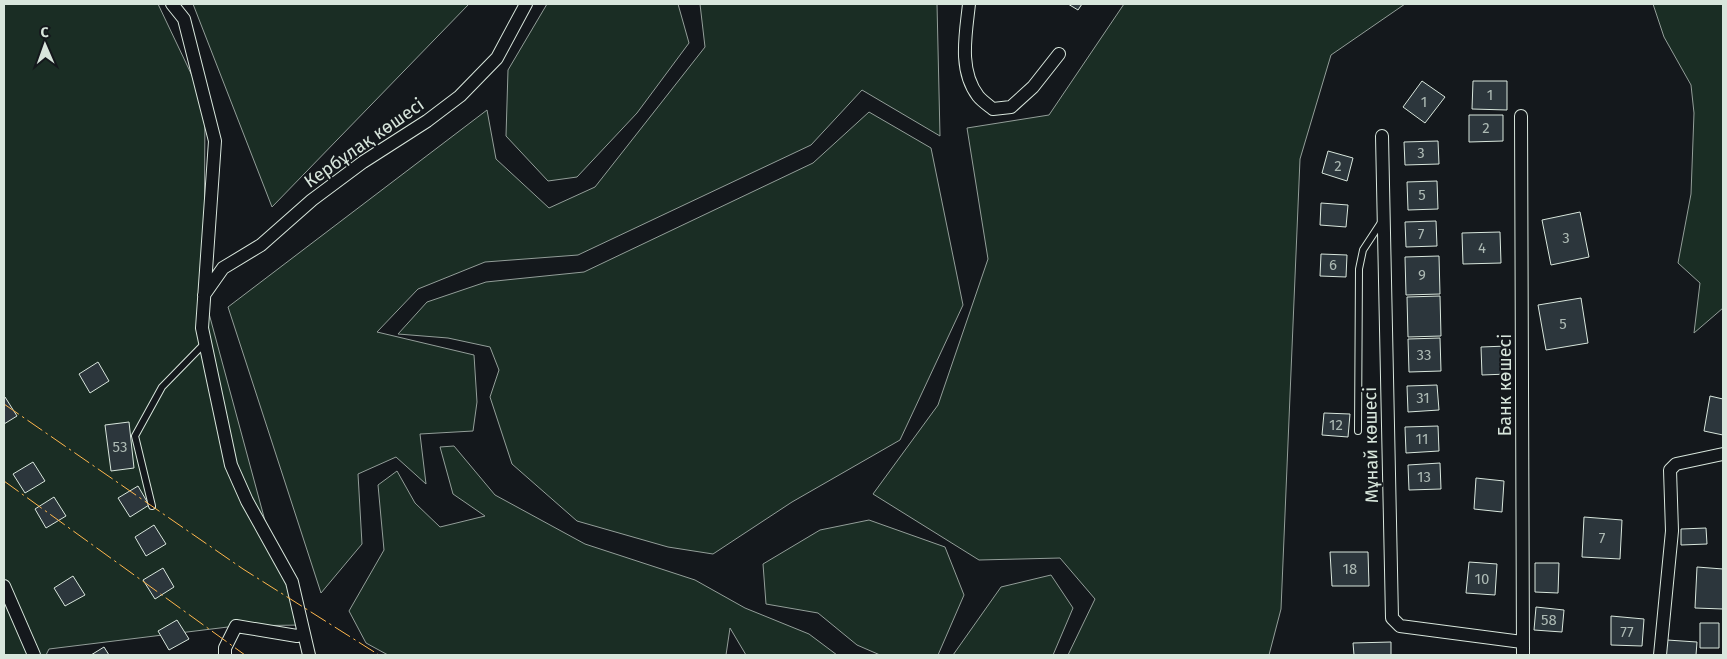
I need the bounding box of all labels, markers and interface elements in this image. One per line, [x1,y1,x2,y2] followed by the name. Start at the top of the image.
[20,20,70,70] north arrow
[40,24,49,41] text: С
[1487,86,1493,104] house number: 1
[300,93,428,193] street label: Кербұлақ көшесі
[1421,93,1427,111] house number: 1
[1482,119,1490,137] house number: 2
[1417,144,1425,162] house number: 3
[1334,157,1342,175] house number: 2
[1418,186,1426,204] house number: 5
[1418,225,1425,243] house number: 7
[1562,229,1570,247] house number: 3
[1478,239,1486,257] house number: 4
[1329,256,1337,274] house number: 6
[1418,266,1426,284] house number: 9
[1559,315,1567,333] house number: 5
[1494,334,1516,436] street label: Банк көшесі
[1417,346,1431,364] house number: 33
[1359,387,1383,503] street label: Мұнай көшесі
[1416,389,1430,407] house number: 31
[1329,416,1343,434] house number: 12
[1416,430,1428,448] house number: 11
[113,438,127,456] house number: 53
[1417,468,1431,486] house number: 13
[1599,529,1606,547] house number: 7
[1343,560,1357,578] house number: 18
[1475,570,1489,588] house number: 10
[1541,611,1557,629] house number: 58
[1620,623,1634,641] house number: 77

